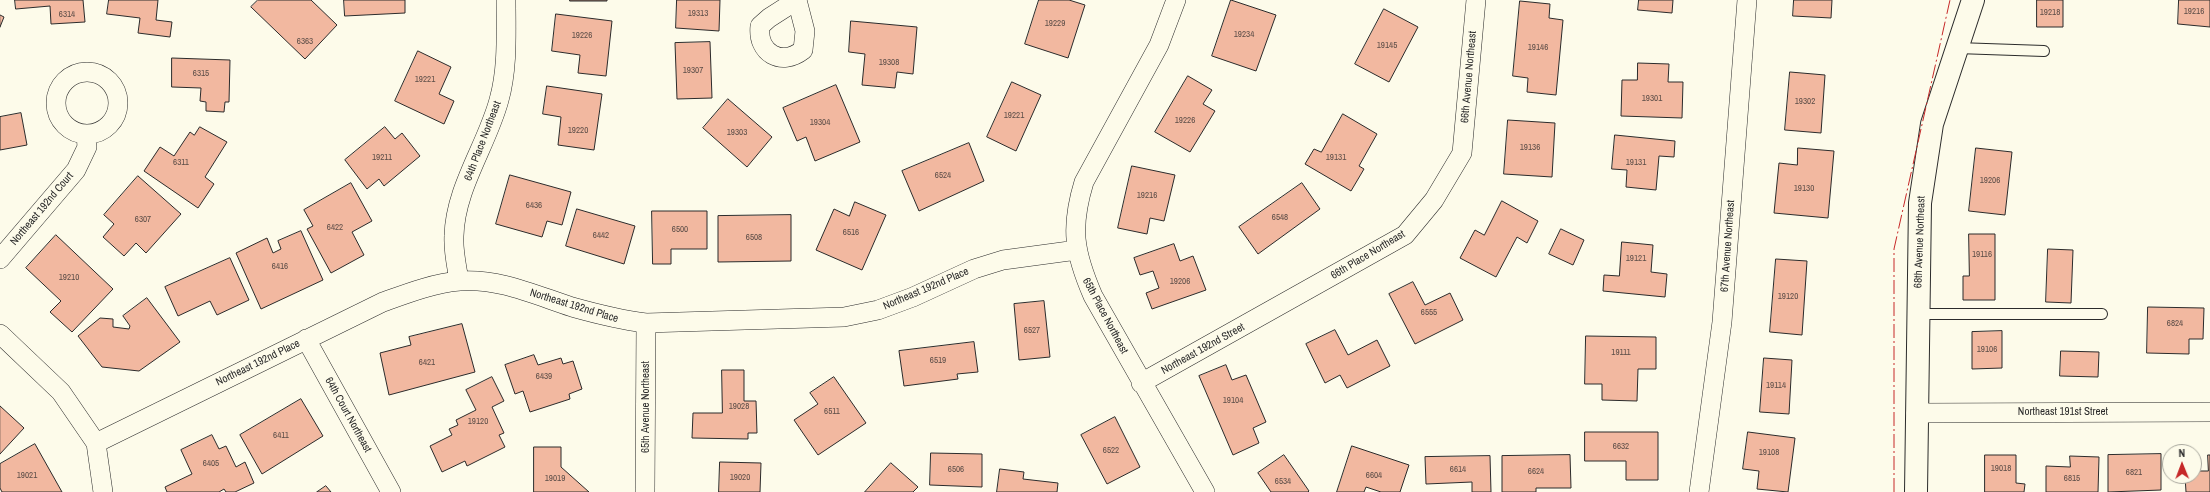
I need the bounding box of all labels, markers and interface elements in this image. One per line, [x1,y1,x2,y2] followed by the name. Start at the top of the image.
[2184,7,2204,17] house number: 19216
[2040,8,2060,18] house number: 19218
[688,9,708,19] house number: 19313
[59,10,75,20] house number: 6314
[1045,19,1065,29] house number: 19229
[1234,30,1254,40] house number: 19234
[572,31,592,41] house number: 19226
[1458,31,1480,123] street label: 66th Avenue Northeast
[297,37,313,47] house number: 6363
[1377,41,1397,51] house number: 19145
[1528,43,1548,53] house number: 19146
[879,58,899,68] house number: 19308
[683,66,703,76] house number: 19307
[193,69,209,79] house number: 6315
[415,75,435,85] house number: 19221
[1642,94,1662,104] house number: 19301
[1795,97,1815,107] house number: 19302
[462,99,504,183] street label: 64th Place Northeast
[1004,111,1024,121] house number: 19221
[1175,116,1195,126] house number: 19226
[810,118,830,128] house number: 19304
[568,126,588,136] house number: 19220
[727,128,747,138] house number: 19303
[1520,143,1540,153] house number: 19136
[372,153,392,163] house number: 19211
[1326,153,1346,163] house number: 19131
[173,158,189,168] house number: 6311
[1626,158,1646,168] house number: 19131
[8,170,76,248] street label: Northeast 192nd Court
[935,171,951,181] house number: 6524
[1980,176,2000,186] house number: 19206
[1794,184,1814,194] house number: 19130
[1137,191,1157,201] house number: 19216
[1912,196,1928,288] street label: 68th Avenue Northeast
[1718,200,1738,292] street label: 67th Avenue Northeast
[526,201,542,211] house number: 6436
[1272,213,1288,223] house number: 6548
[135,215,151,225] house number: 6307
[327,223,343,233] house number: 6422
[672,225,688,235] house number: 6500
[843,228,859,238] house number: 6516
[1328,228,1408,282] street label: 66th Place Northeast
[593,231,609,241] house number: 6442
[746,233,762,243] house number: 6508
[1972,250,1992,260] house number: 19116
[1626,254,1646,264] house number: 19121
[272,262,288,272] house number: 6416
[881,265,971,313] street label: Northeast 192nd Place
[59,273,79,283] house number: 19210
[1079,276,1131,356] street label: 65th Place Northeast
[1170,277,1190,287] house number: 19206
[528,286,620,326] street label: Northeast 192nd Place
[1778,292,1798,302] house number: 19120
[1421,308,1437,318] house number: 6555
[2167,319,2183,329] house number: 6824
[1159,321,1247,377] street label: Northeast 192nd Street
[1024,326,1040,336] house number: 6527
[214,337,302,389] street label: Northeast 192nd Place
[1977,345,1997,355] house number: 19106
[1611,348,1631,358] house number: 19111
[930,356,946,366] house number: 6519
[419,358,435,368] house number: 6421
[639,361,653,453] street label: 65th Avenue Northeast
[536,372,552,382] house number: 6439
[322,375,374,455] street label: 64th Court Northeast
[1766,381,1786,391] house number: 19114
[1223,396,1243,406] house number: 19104
[729,402,749,412] house number: 19028
[2018,405,2108,419] street label: Northeast 191st Street
[824,407,840,417] house number: 6511
[468,417,488,427] house number: 19120
[273,431,289,441] house number: 6411
[1613,442,1629,452] house number: 6632
[2162,444,2202,484] north arrow
[1103,446,1119,456] house number: 6522
[2178,446,2185,460] text: N
[1759,448,1779,458] house number: 19108
[203,459,219,469] house number: 6405
[1991,464,2011,474] house number: 19018
[948,465,964,475] house number: 6506
[1450,465,1466,475] house number: 6614
[1528,467,1544,477] house number: 6624
[2126,468,2142,478] house number: 6821
[17,471,37,481] house number: 19021
[1366,471,1382,481] house number: 6604
[730,473,750,483] house number: 19020
[545,474,565,484] house number: 19019
[2064,474,2080,484] house number: 6815
[1275,477,1291,487] house number: 6534

